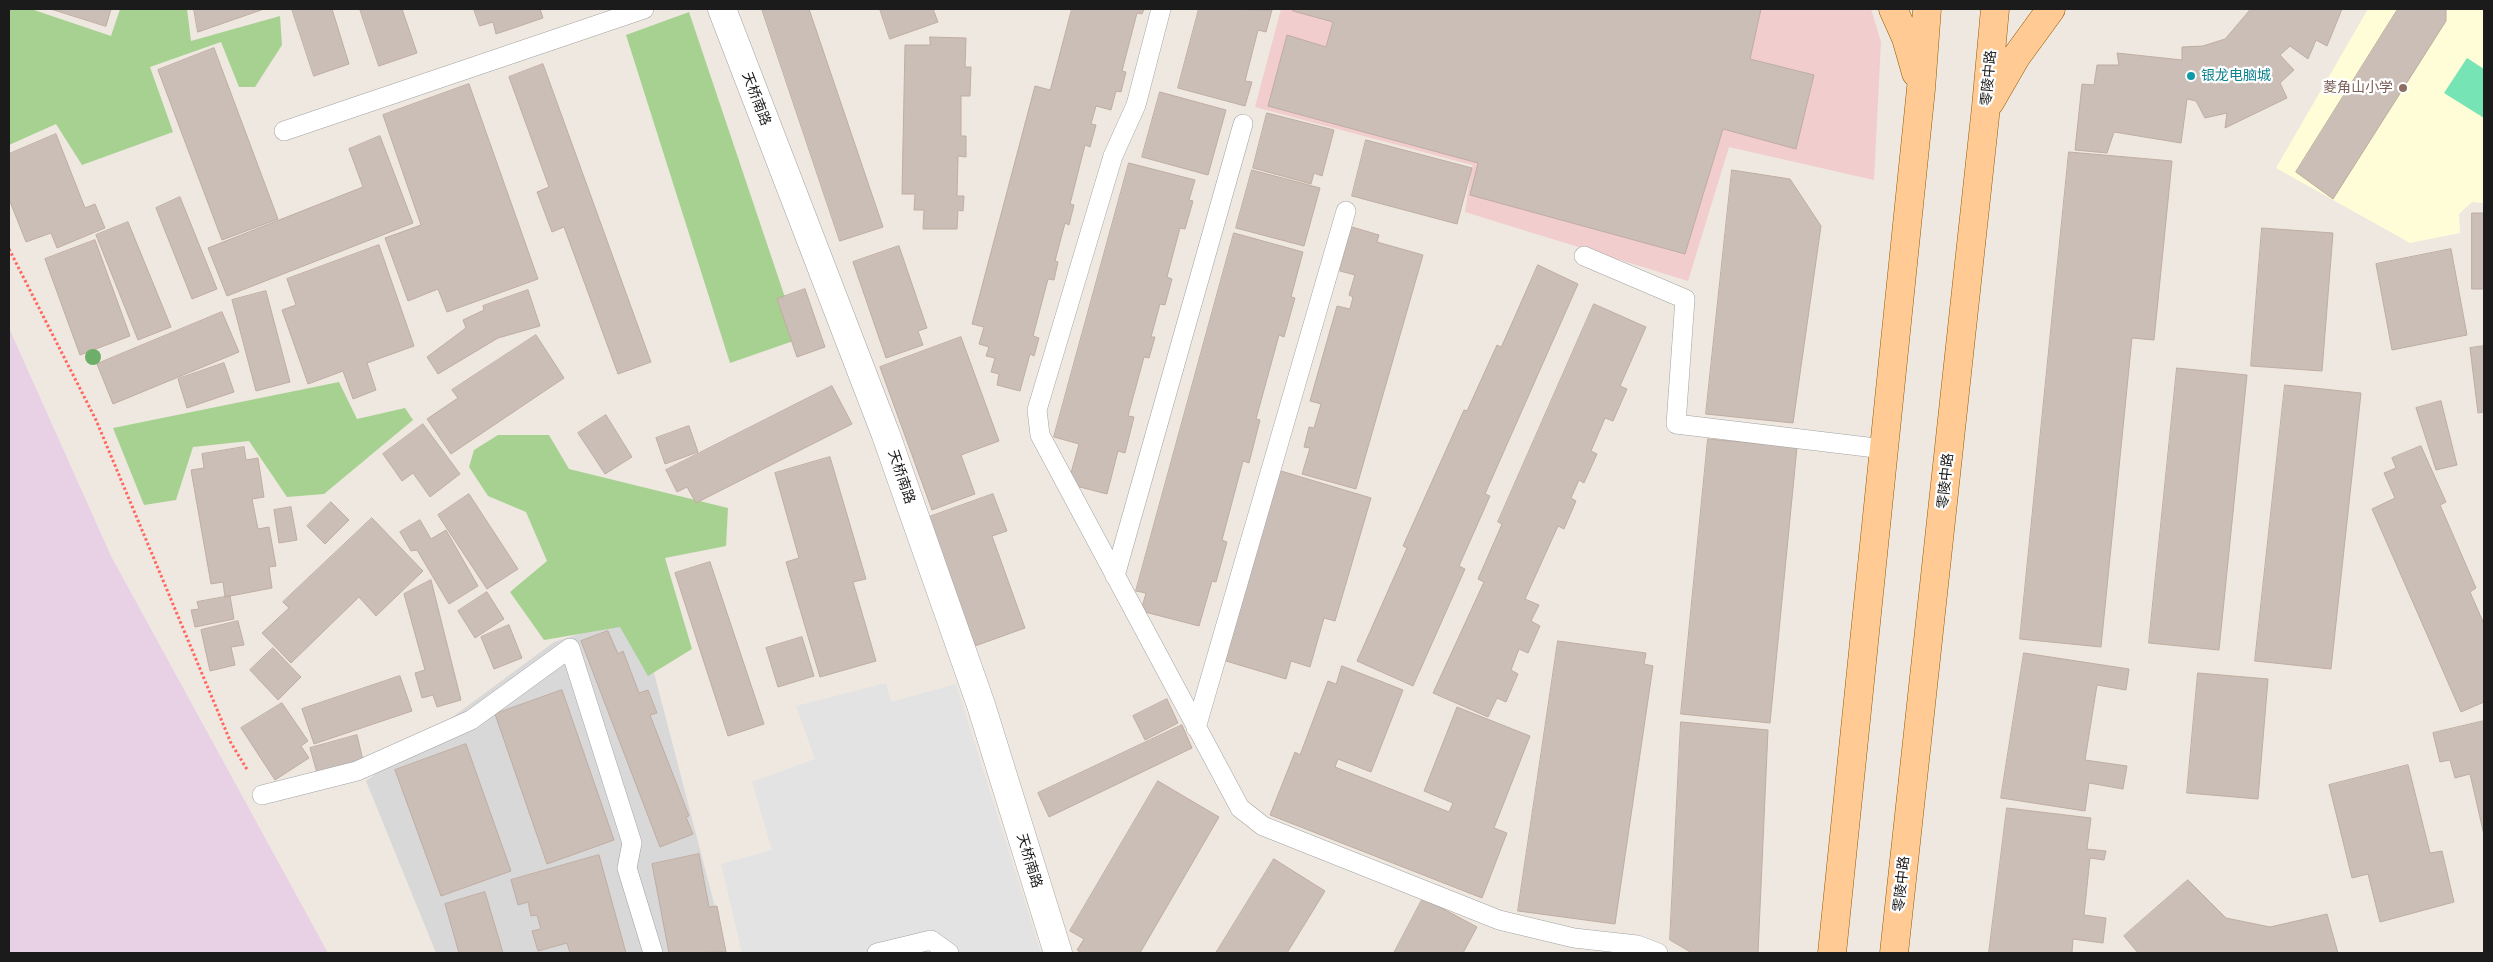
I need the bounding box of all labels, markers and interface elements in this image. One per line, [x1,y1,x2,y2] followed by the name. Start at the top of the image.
[1978,49,2000,107] street label: 零陵中路
[2201,68,2271,84] place label: 银龙电脑城
[738,70,774,128] street label: 天桥南路
[2185,70,2197,82] marker: 银龙电脑城
[2323,80,2393,96] place label: 菱角山小学
[2397,82,2409,94] marker: 菱角山小学
[884,448,918,506] street label: 天桥南路
[1935,452,1957,510] street label: 零陵中路
[1013,832,1045,890] street label: 天桥南路
[1891,855,1913,913] street label: 零陵中路

